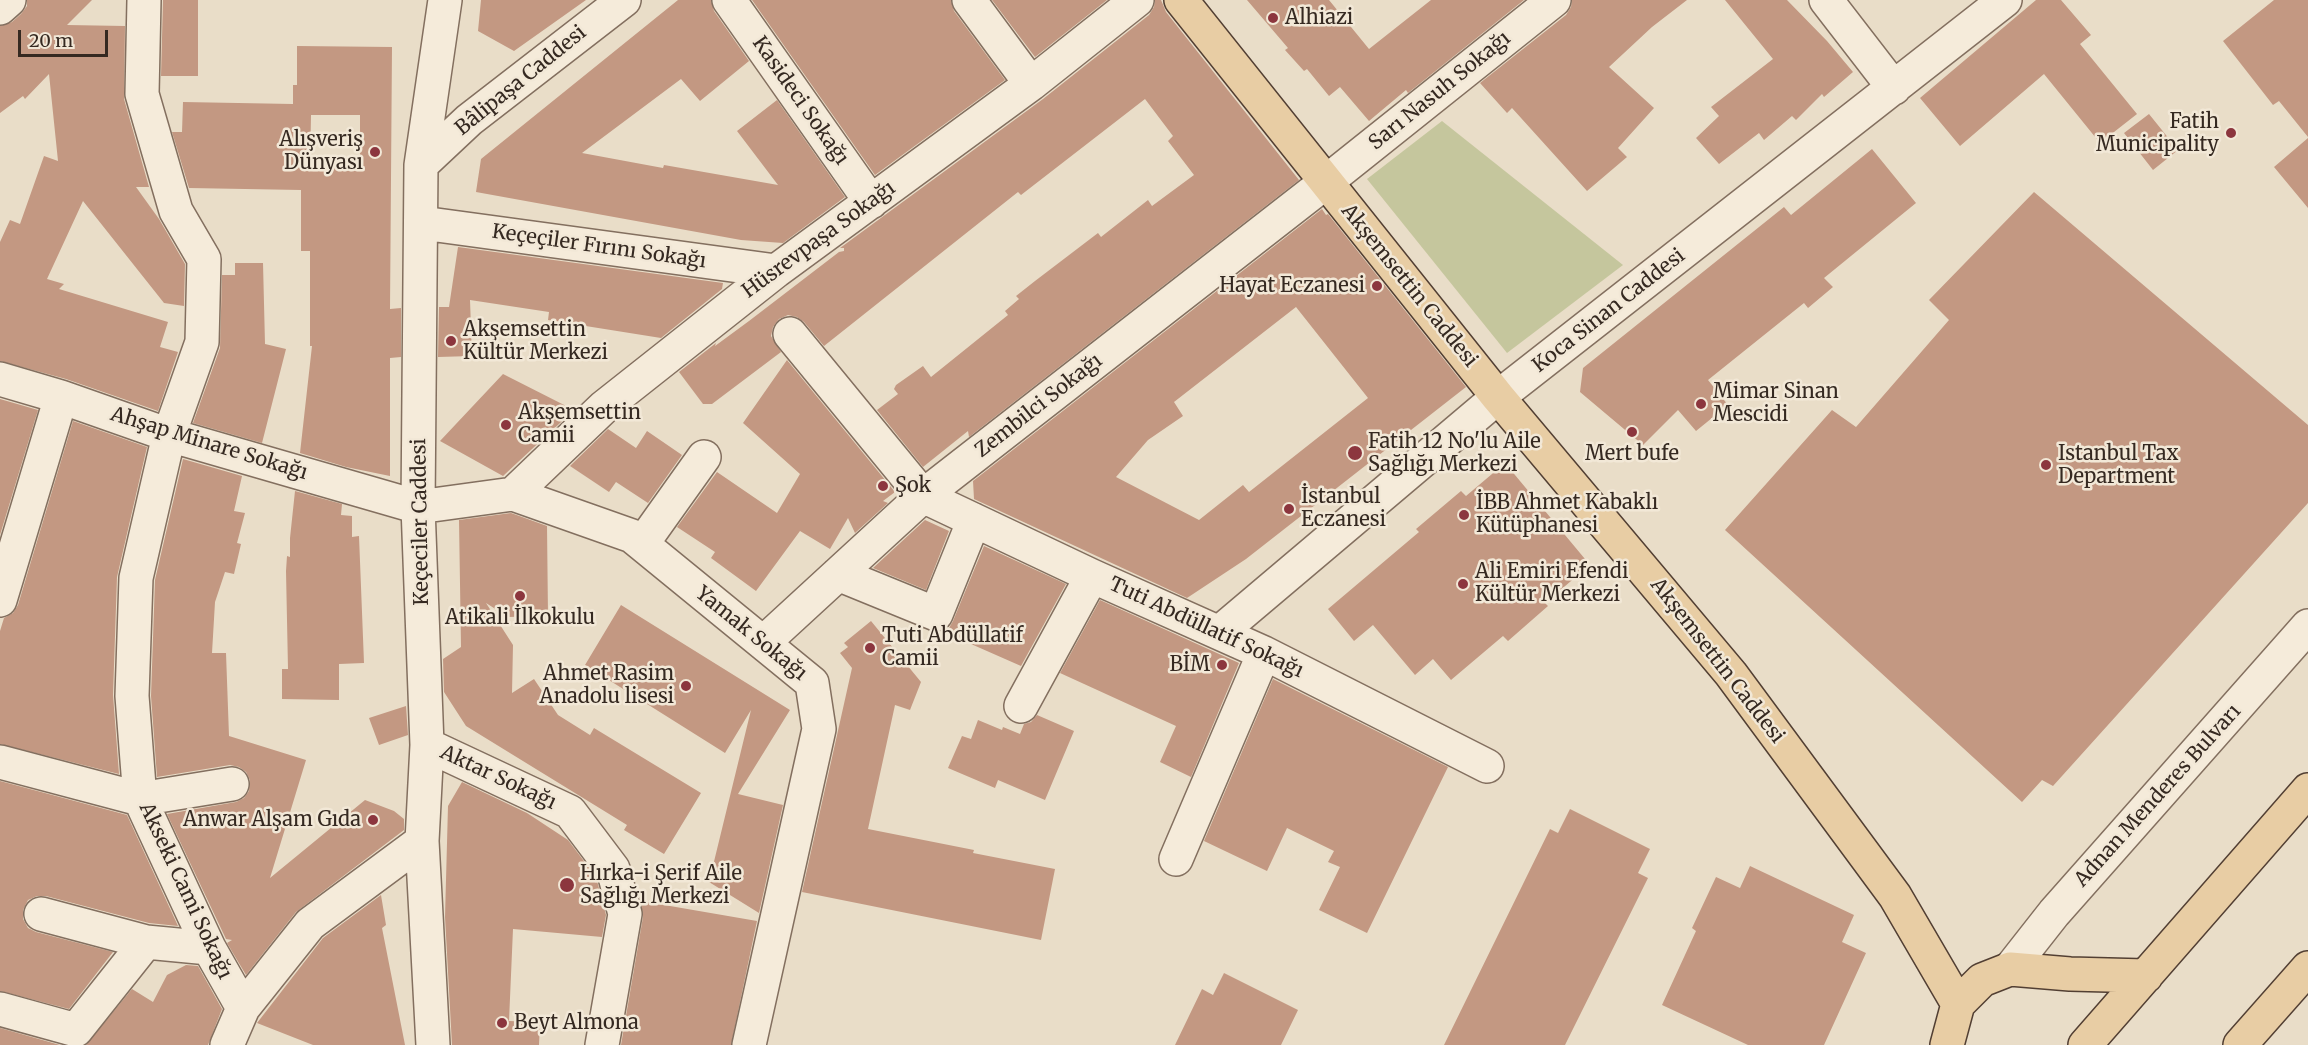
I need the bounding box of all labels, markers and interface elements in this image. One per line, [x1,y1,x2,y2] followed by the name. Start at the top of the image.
[1285,6,1353,30] place label: Alhiazi
[1266,11,1280,25] marker: Alhiazi
[21,18,111,56] scale bar
[451,21,591,141] street label: Bâlipaşa Caddesi
[1364,27,1516,155] street label: Sarı Nasuh Sokağı
[29,29,73,52] text: 20 m
[747,32,853,170] street label: Kasideci Sokağı
[2096,110,2219,157] place label: Fatih Municipality
[2224,126,2238,140] marker: Fatih Municipality
[279,128,363,175] place label: Alışveriş Dünyası
[368,145,382,159] marker: Alışveriş Dünyası
[738,176,900,304] street label: Hüsrevpaşa Sokağı
[1336,200,1482,372] street label: Akşemsettin Caddesi
[490,220,708,274] street label: Keçeçiler Fırını Sokağı
[1528,244,1690,378] street label: Koca Sinan Caddesi
[1219,274,1365,298] place label: Hayat Eczanesi
[1370,279,1384,293] marker: Hayat Eczanesi
[463,318,608,365] place label: Akşemsettin Kültür Merkezi
[444,334,458,348] marker: Akşemsettin Kültür Merkezi
[971,349,1107,463] street label: Zembilci Sokağı
[1713,380,1839,427] place label: Mimar Sinan Mescidi
[1694,397,1708,411] marker: Mimar Sinan Mescidi
[518,401,641,448] place label: Akşemsettin Camii
[108,403,310,485] street label: Ahşap Minare Sokağı
[499,418,513,432] marker: Akşemsettin Camii
[1625,425,1639,439] marker: Mert bufe
[1368,430,1541,477] place label: Fatih 12 No'lu Aile Sağlığı Merkezi
[408,438,434,606] street label: Keçeciler Caddesi
[1585,442,1679,466] place label: Mert bufe
[2058,442,2178,489] place label: Istanbul Tax Department
[1346,444,1364,462] marker: Fatih 12 No'lu Aile Sağlığı Merkezi
[2039,458,2053,472] marker: Istanbul Tax Department
[895,474,931,498] place label: Şok
[876,479,890,493] marker: Şok
[1301,485,1386,532] place label: İstanbul Eczanesi
[1476,491,1658,538] place label: İBB Ahmet Kabaklı Kütüphanesi
[1282,502,1296,516] marker: İstanbul Eczanesi
[1457,508,1471,522] marker: İBB Ahmet Kabaklı Kütüphanesi
[1475,560,1628,607] place label: Ali Emiri Efendi Kültür Merkezi
[1105,572,1307,684] street label: Tuti Abdüllatif Sokağı
[1645,574,1789,748] street label: Akşemsettin Caddesi
[1456,577,1470,591] marker: Ali Emiri Efendi Kültür Merkezi
[691,582,811,686] street label: Yamak Sokağı
[513,589,527,603] marker: Atikali İlkokulu
[445,606,595,630] place label: Atikali İlkokulu
[882,624,1023,671] place label: Tuti Abdüllatif Camii
[863,641,877,655] marker: Tuti Abdüllatif Camii
[1170,653,1210,677] place label: BİM
[1215,658,1229,672] marker: BİM
[540,662,674,709] place label: Ahmet Rasim Anadolu lisesi
[679,679,693,693] marker: Ahmet Rasim Anadolu lisesi
[2070,700,2246,892] street label: Adnan Menderes Bulvarı
[436,741,560,815] street label: Aktar Sokağı
[134,799,236,983] street label: Akseki Cami Sokağı
[183,808,361,832] place label: Anwar Alşam Gıda
[366,813,380,827] marker: Anwar Alşam Gıda
[580,862,742,909] place label: Hırka-i Şerif Aile Sağlığı Merkezi
[558,876,576,894] marker: Hırka-i Şerif Aile Sağlığı Merkezi
[514,1011,639,1035] place label: Beyt Almona
[495,1016,509,1030] marker: Beyt Almona

